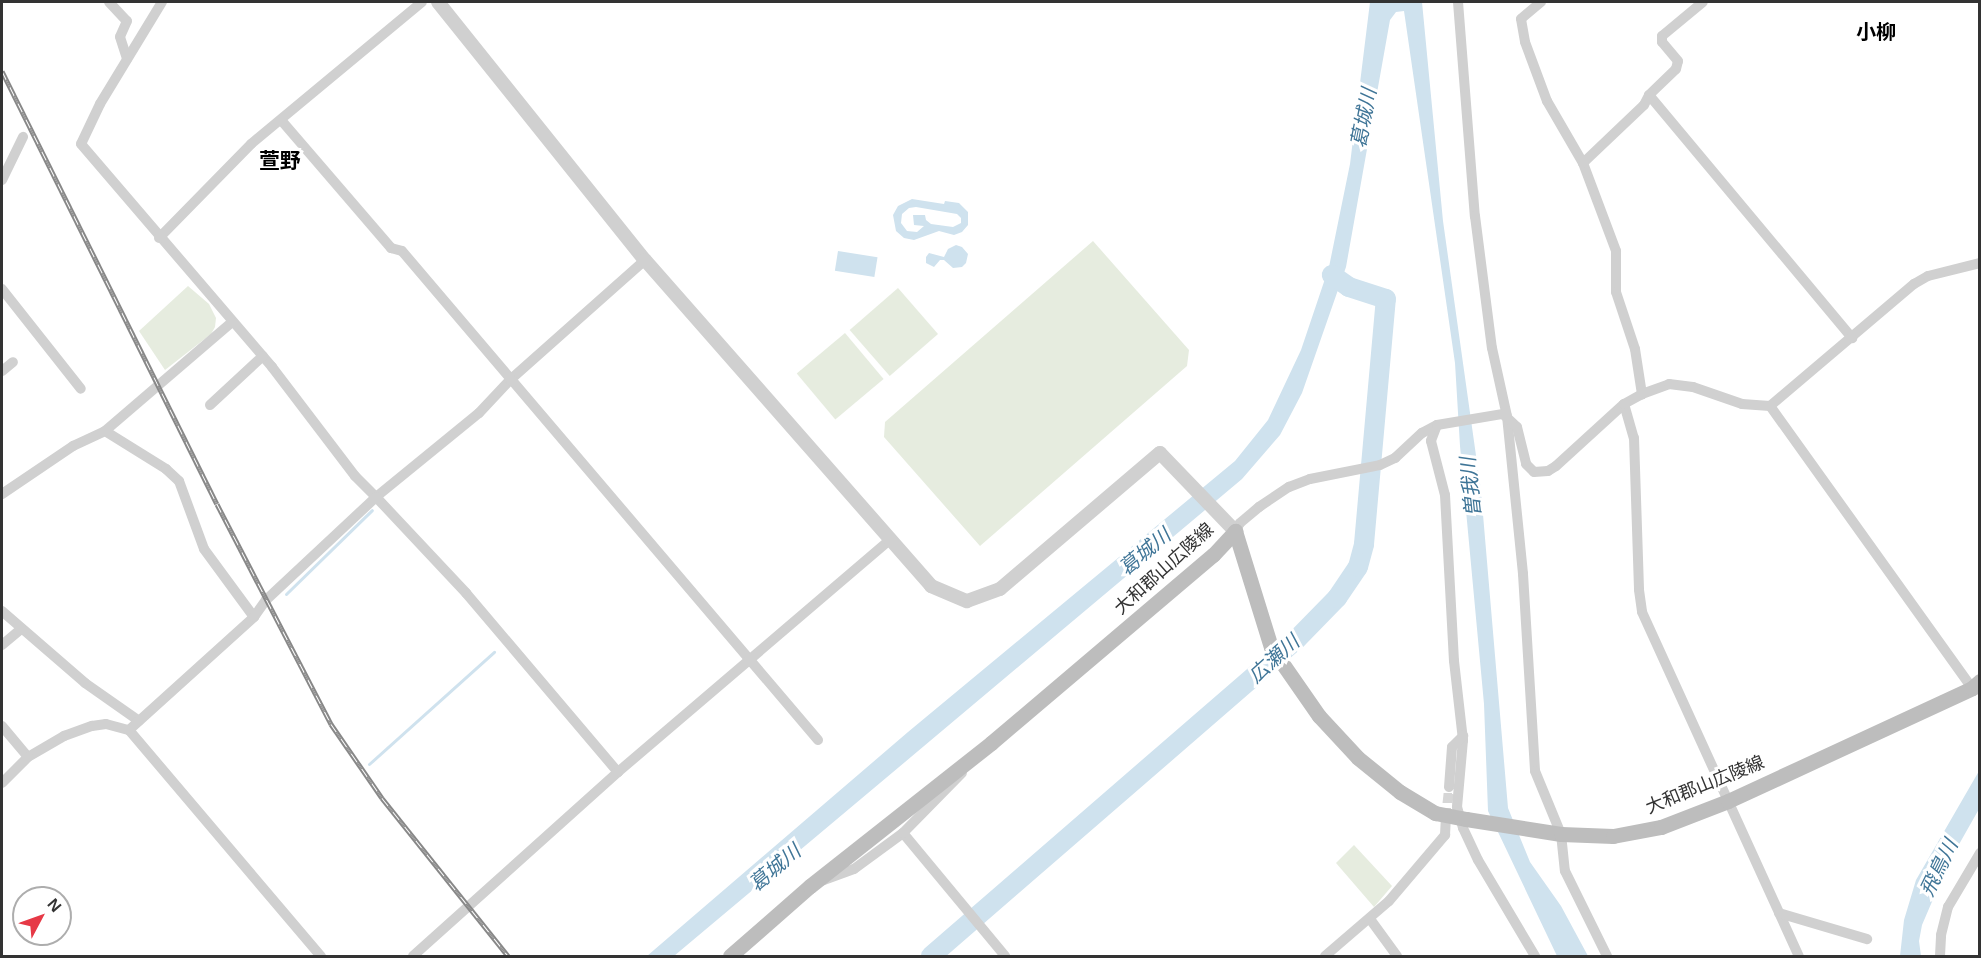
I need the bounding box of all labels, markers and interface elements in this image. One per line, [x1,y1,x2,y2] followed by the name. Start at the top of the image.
[1856,20,1896,44] district label: 小柳
[1346,86,1382,150] water label: 葛城川
[259,148,301,174] district label: 萱野
[1456,456,1486,518] water label: 曽我川
[1110,519,1218,619] street label: 大和郡山広陵線
[1114,524,1176,580] water label: 葛城川
[1244,630,1304,688] water label: 広瀬川
[1643,751,1767,819] street label: 大和郡山広陵線
[1915,836,1963,900] water label: 飛鳥川
[744,840,806,896] water label: 葛城川
[12,886,72,946] north arrow
[44,895,65,915] text: N

